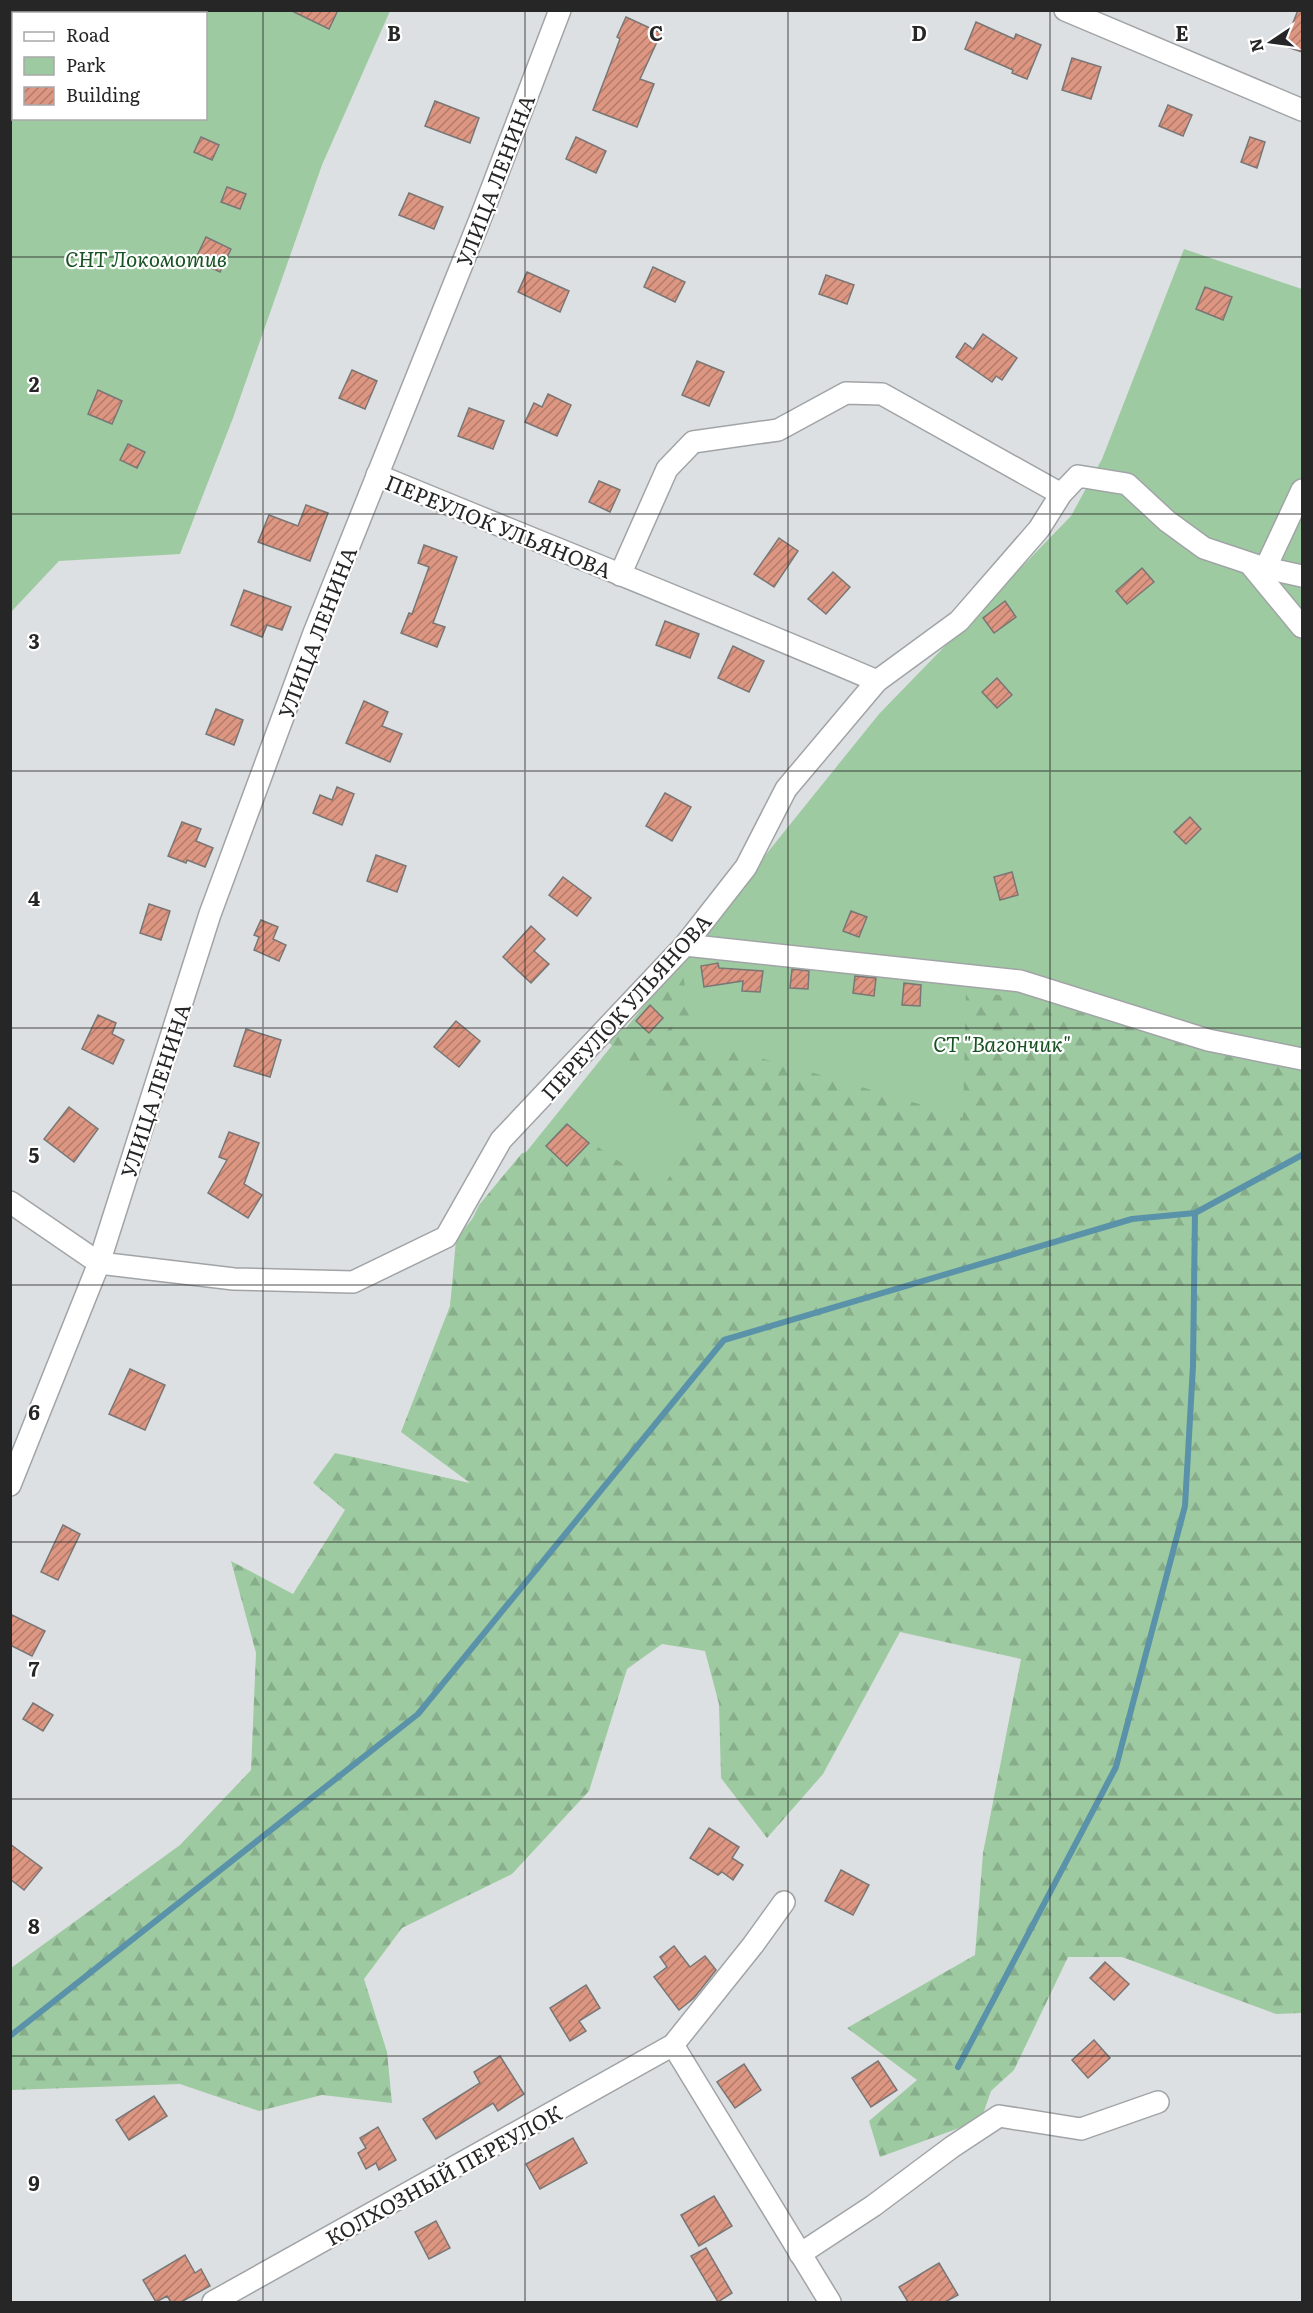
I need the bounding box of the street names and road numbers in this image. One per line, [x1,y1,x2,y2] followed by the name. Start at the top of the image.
[447,89,541,270] street label: УЛИЦА ЛЕНИНА
[381,465,617,585] street label: ПЕРЕУЛОК УЛЬЯНОВА
[269,541,363,722] street label: УЛИЦА ЛЕНИНА
[533,905,718,1106] street label: ПЕРЕУЛОК УЛЬЯНОВА
[111,998,197,1181] street label: УЛИЦА ЛЕНИНА
[319,2096,567,2252] street label: КОЛХОЗНЫЙ ПЕРЕУЛОК

